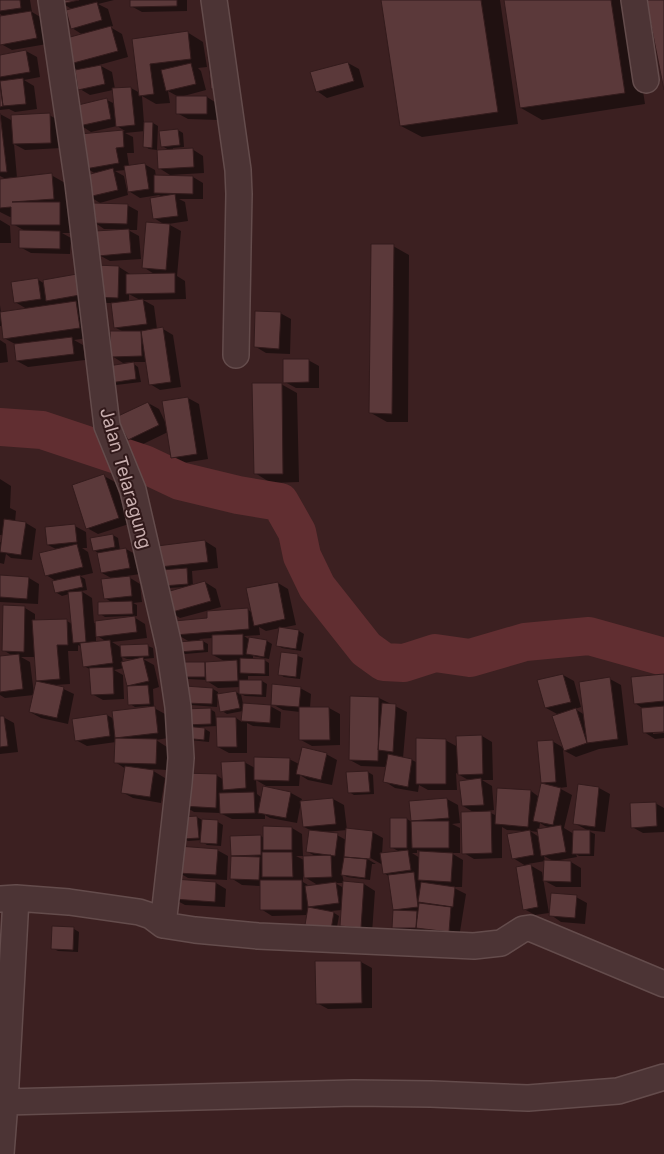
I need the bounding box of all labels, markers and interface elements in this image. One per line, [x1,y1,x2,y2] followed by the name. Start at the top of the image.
[96,405,156,551] street label: Jalan Telaragung

